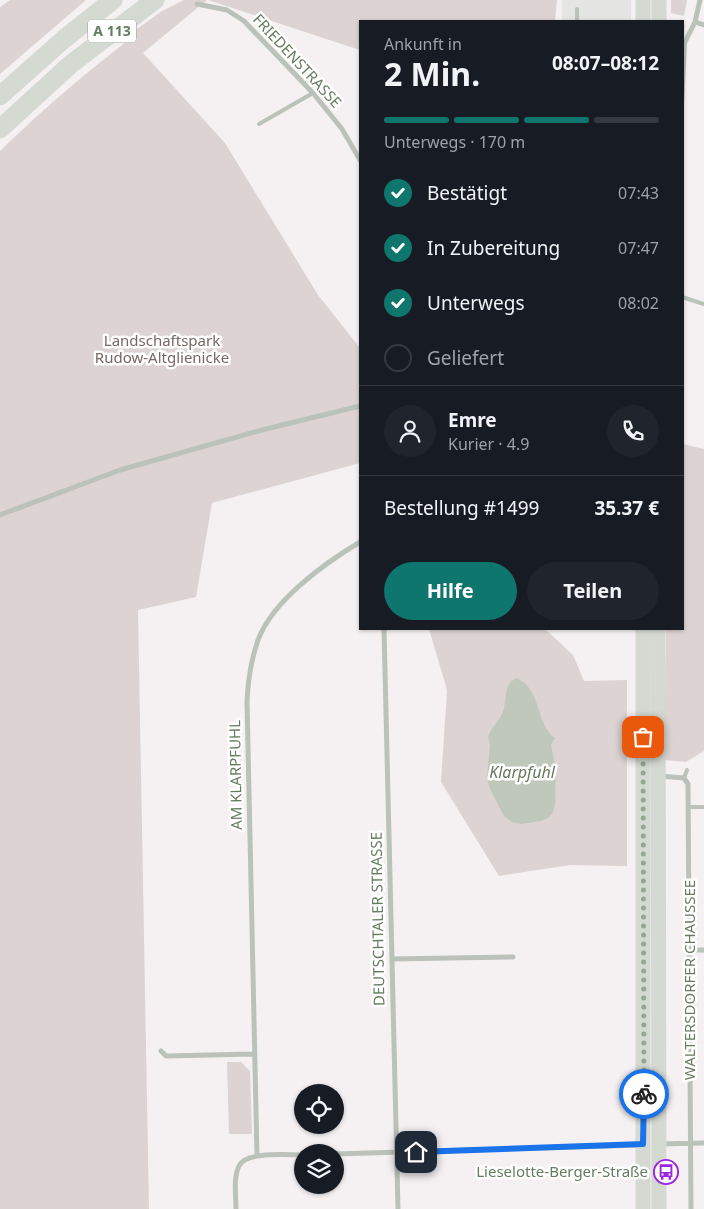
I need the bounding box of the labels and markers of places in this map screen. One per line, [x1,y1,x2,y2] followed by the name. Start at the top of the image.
[622,716,664,758] pin
[395,1131,437,1173] pin
[653,1159,679,1185] bus stop icon: Lieselotte-Berger-Straße
[476,1161,648,1181] place label: Lieselotte-Berger-Straße

